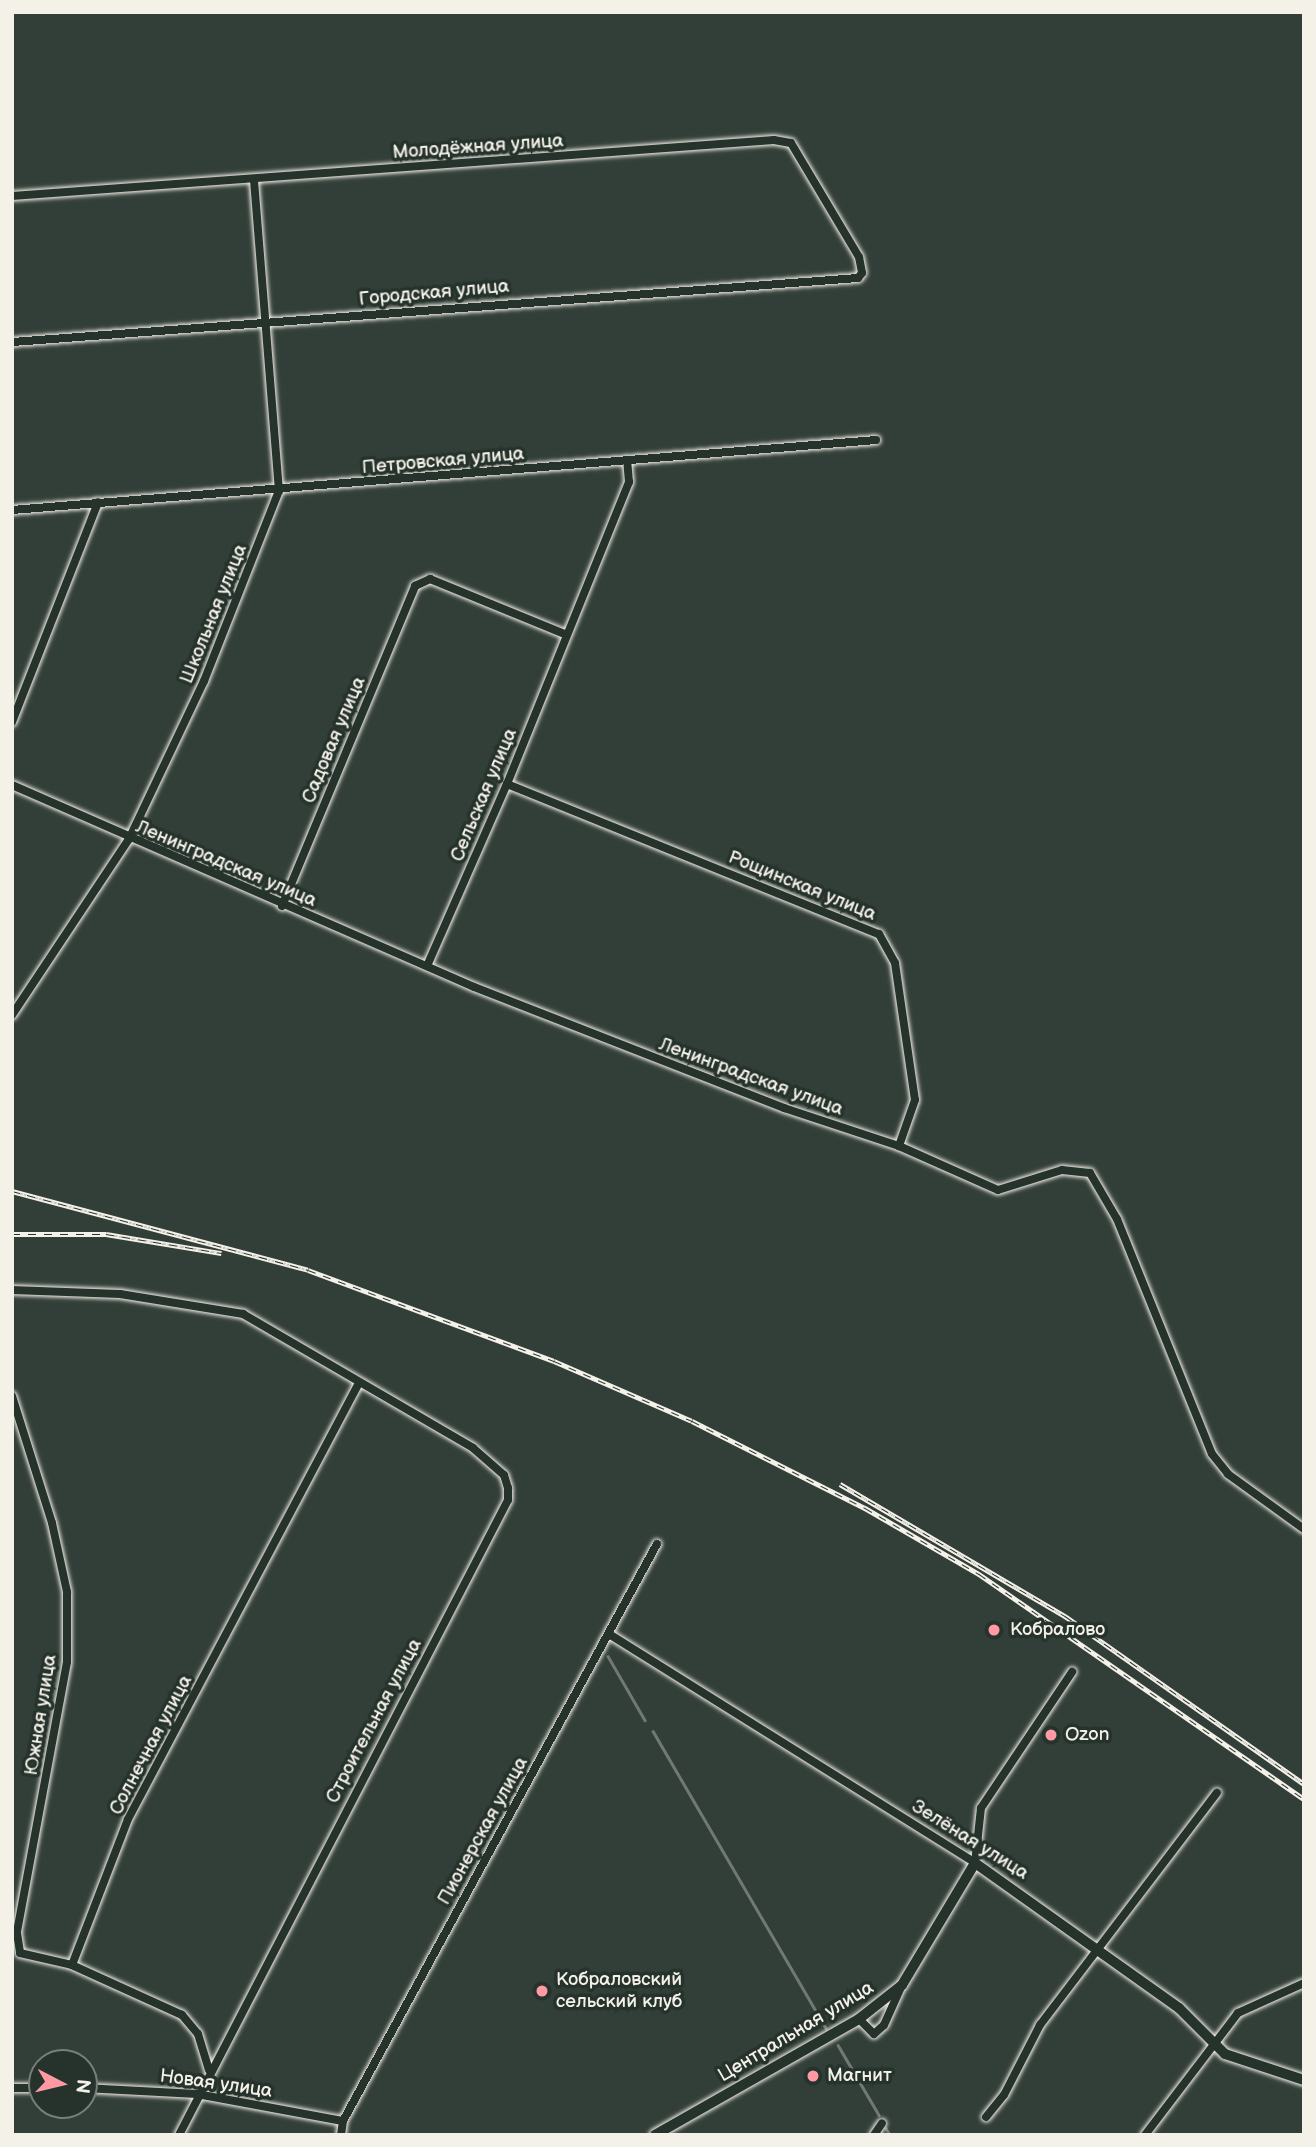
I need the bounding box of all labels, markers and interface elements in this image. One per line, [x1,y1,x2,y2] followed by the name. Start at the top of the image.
[392,130,564,164] street label: Молодёжная улица
[358,275,510,311] street label: Городская улица
[361,443,525,479] street label: Петровская улица
[176,541,252,687] street label: Школьная улица
[297,673,371,807] street label: Садовая улица
[446,725,522,865] street label: Сельская улица
[132,816,320,912] street label: Ленинградская улица
[725,846,879,926] street label: Рощинская улица
[656,1033,846,1121] street label: Ленинградская улица
[1010,1619,1105,1641] place label: Кобралово
[984,1620,1004,1640] marker: Кобралово
[321,1635,427,1807] street label: Строительная улица
[20,1653,62,1777] street label: Южная улица
[105,1671,197,1819] street label: Солнечная улица
[1065,1724,1110,1746] place label: Ozon
[1043,1727,1059,1743] marker: Ozon
[433,1753,533,1909] street label: Пионерская улица
[907,1795,1033,1885] street label: Зелёная улица
[556,1969,682,2013] place label: Кобраловский сельский клуб
[714,1977,878,2087] street label: Центральная улица
[534,1983,550,1999] marker: Кобраловский сельский клуб
[28,2049,98,2119] north arrow
[158,2065,274,2103] street label: Новая улица
[827,2065,892,2087] place label: Магнит
[805,2068,821,2084] marker: Магнит
[70,2078,95,2095] text: N

